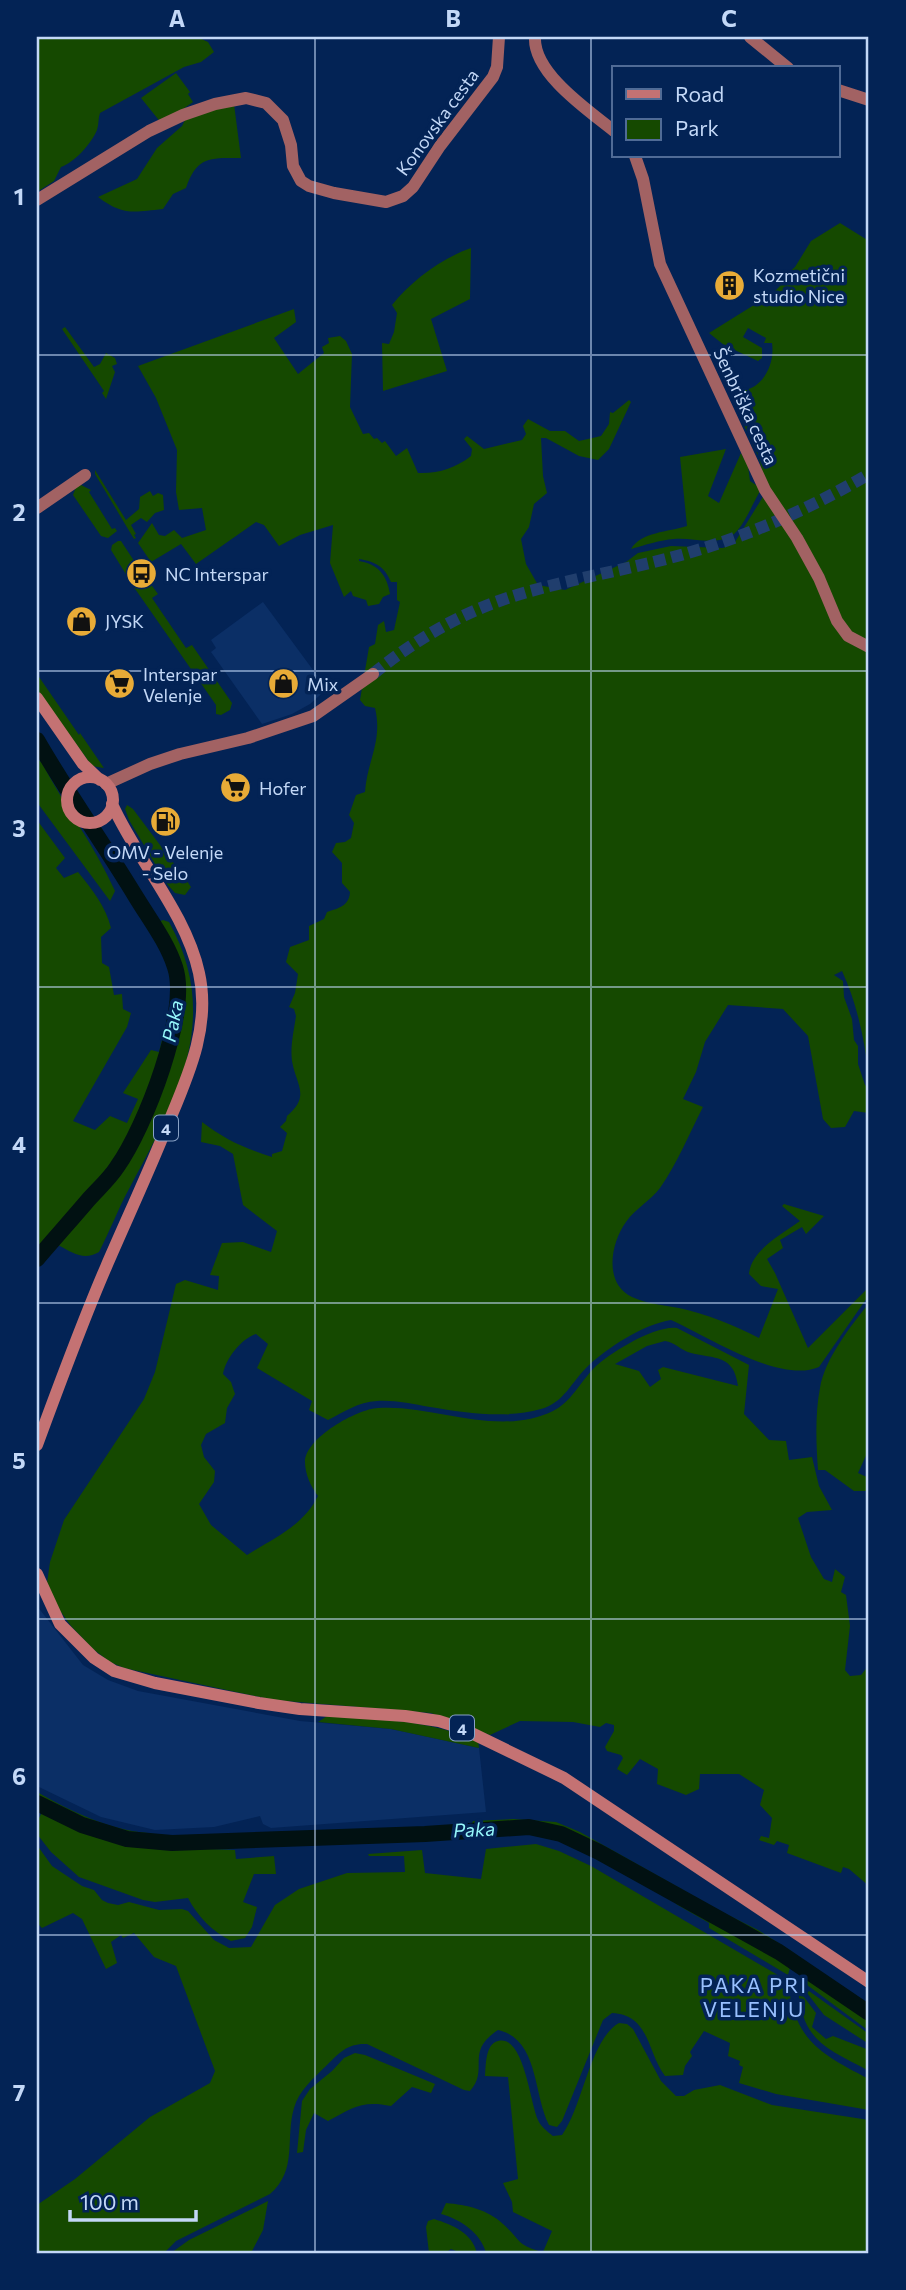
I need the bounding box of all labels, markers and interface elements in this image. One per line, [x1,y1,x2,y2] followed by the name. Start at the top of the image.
[169,4,186,32] text: A
[445,4,461,32] text: B
[721,4,737,32] text: C
[391,64,483,180] street label: Konovska cesta
[612,66,839,158] legend
[675,81,724,106] text: Road
[675,115,719,140] text: Park
[14,182,24,210] text: 1
[753,264,845,307] place label: Kozmetični studio Nice
[713,268,747,302] building icon: Kozmetični studio Nice
[709,344,783,468] street label: Šenbriška cesta
[12,498,26,526] text: 2
[125,557,159,591] bus stop icon: NC Interspar
[165,563,269,585] place label: NC Interspar
[65,604,99,638] shop icon: JYSK
[105,610,144,632] place label: JYSK
[143,663,217,706] place label: Interspar Velenje
[103,667,137,701] supermarket icon: Interspar Velenje
[267,667,301,701] shop icon: Mix
[307,673,339,695] place label: Mix
[219,771,253,805] supermarket icon: Hofer
[259,777,306,799] place label: Hofer
[148,805,182,839] fuel station icon: OMV - Velenje - Selo
[12,814,26,842] text: 3
[107,841,223,884] place label: OMV - Velenje - Selo
[157,998,187,1044] water label: Paka
[154,1116,178,1140] road number: 4
[12,1130,26,1158] text: 4
[12,1446,26,1474] text: 5
[450,1716,474,1740] road number: 4
[12,1762,26,1790] text: 6
[452,1816,496,1842] water label: Paka
[700,1972,808,2021] district label: PAKA PRI VELENJU
[13,2078,25,2106] text: 7
[70,2178,196,2222] scale bar
[80,2189,139,2214] text: 100 m

